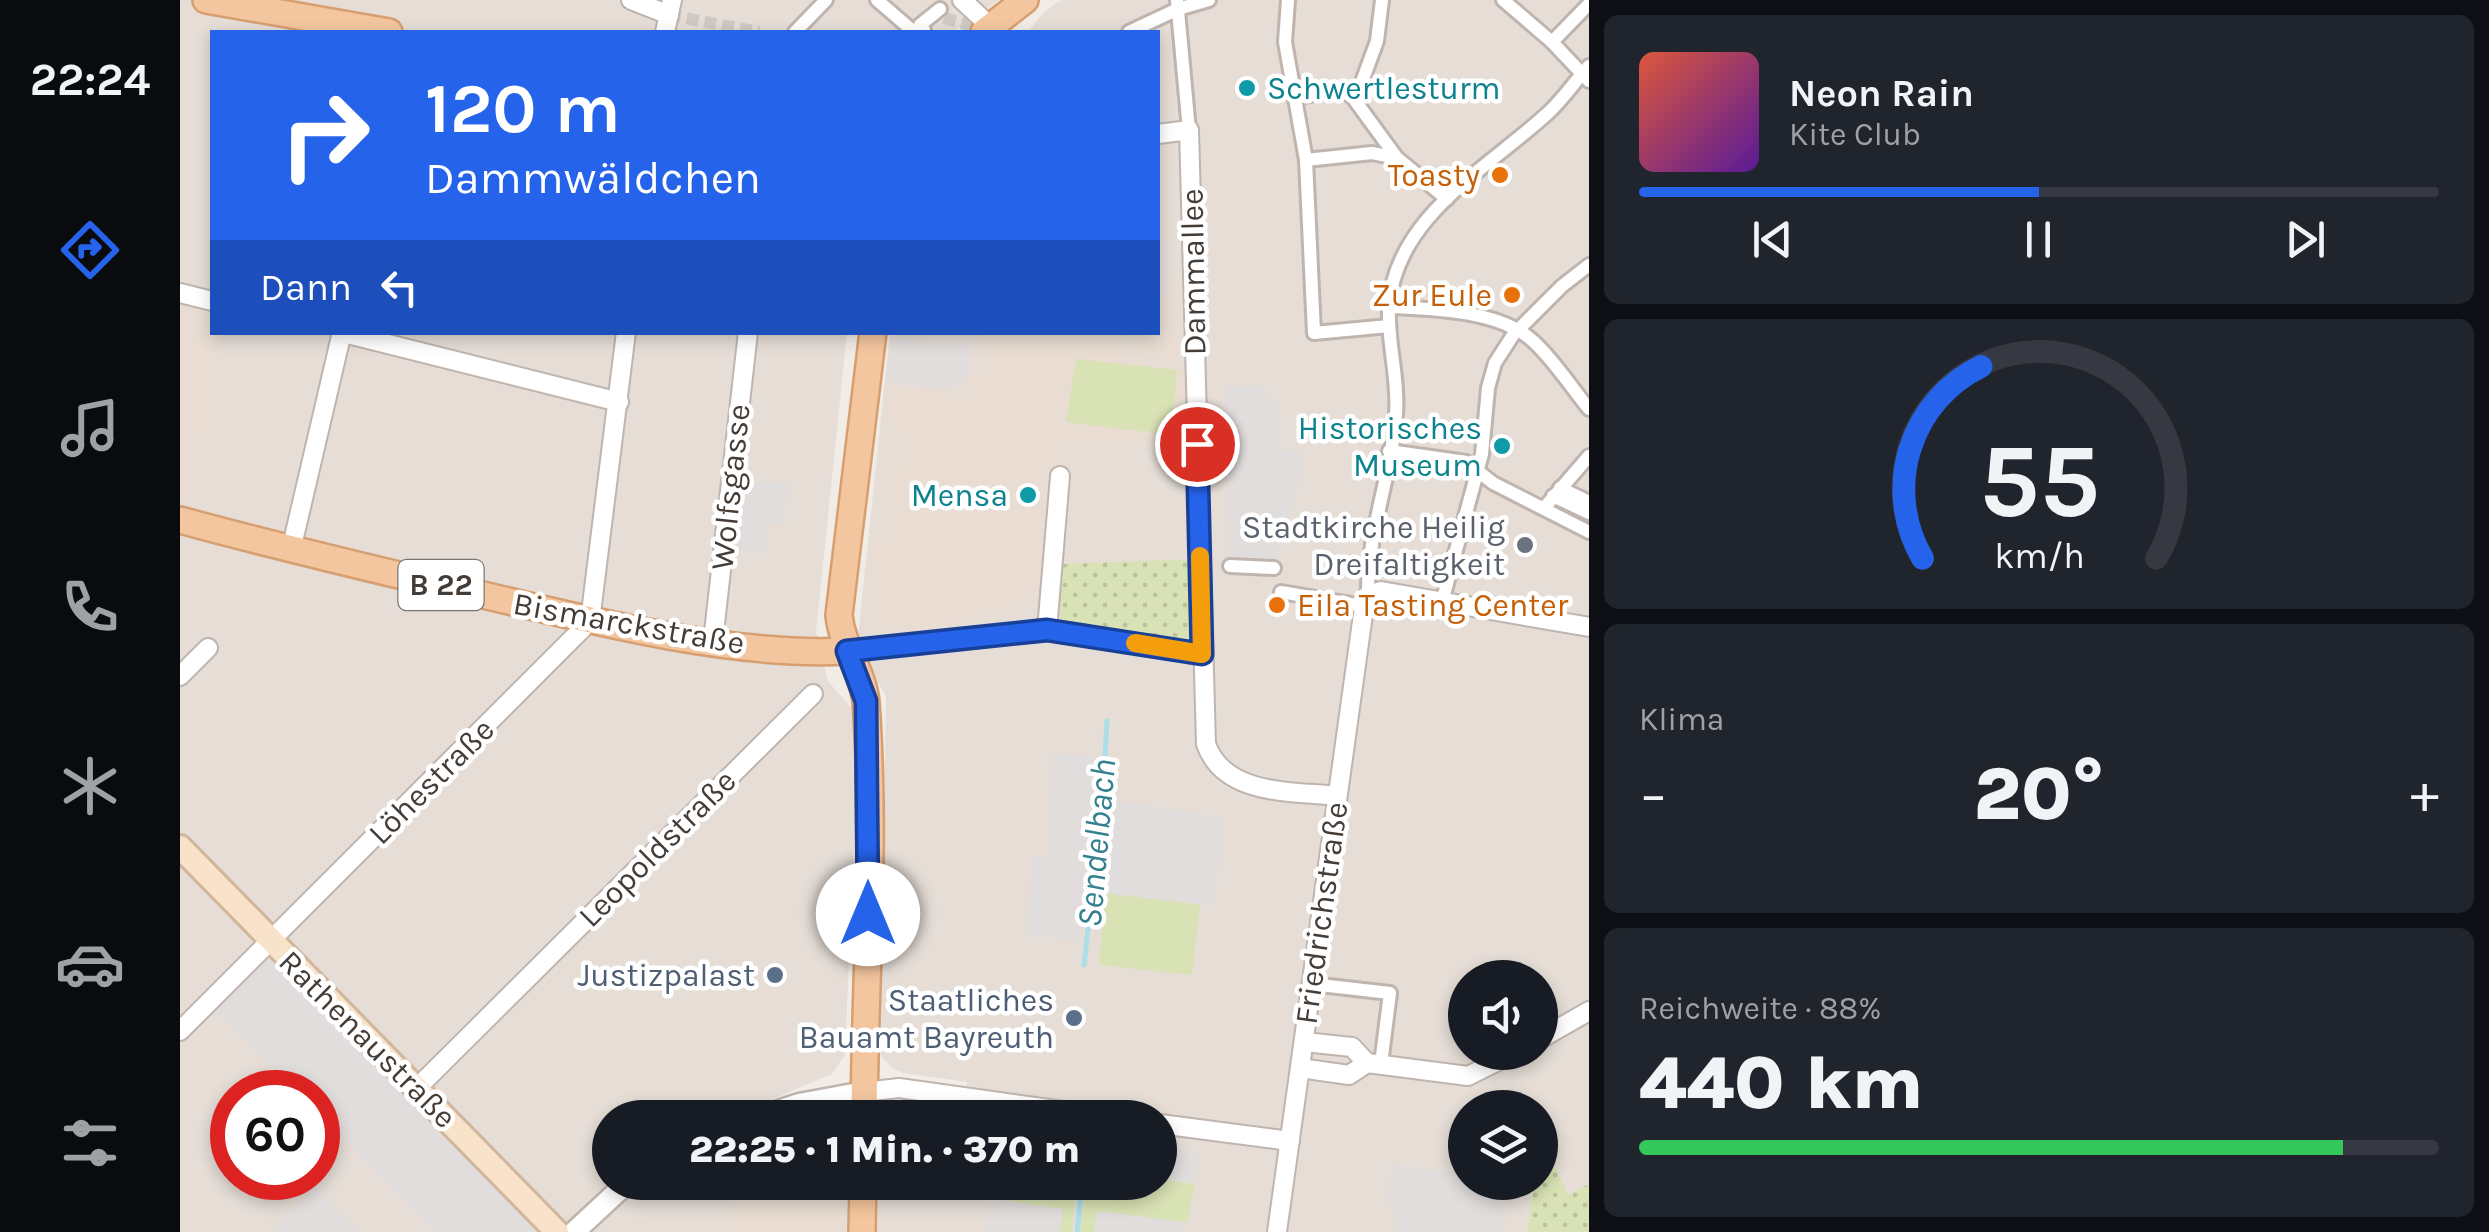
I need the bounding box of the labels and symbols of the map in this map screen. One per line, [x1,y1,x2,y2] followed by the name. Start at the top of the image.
[1267,70,1501,107] place label: Schwertlesturm
[1236,77,1258,99] marker: Schwertlesturm
[1388,157,1480,194] place label: Toasty
[1489,164,1511,186] marker: Toasty
[1174,188,1213,356] street label: Dammallee
[1372,277,1492,314] place label: Zur Eule
[1501,284,1523,306] marker: Zur Eule
[703,402,758,572] street label: Wolfsgasse
[1155,402,1240,487] pin
[1298,410,1482,484] place label: Historisches Museum
[1491,435,1513,457] marker: Historisches Museum
[911,477,1008,514] place label: Mensa
[1017,484,1039,506] marker: Mensa
[1242,509,1505,583] place label: Stadtkirche Heilig Dreifaltigkeit
[1514,534,1536,556] marker: Stadtkirche Heilig Dreifaltigkeit
[398,560,484,610] road number: B 22
[510,585,747,662] street label: Bismarckstraße
[1297,587,1569,624] place label: Eila Tasting Center
[1266,594,1288,616] marker: Eila Tasting Center
[361,711,502,852] street label: Löhestraße
[1069,757,1124,929] water label: Sendelbach
[571,762,744,935] street label: Leopoldstraße
[1288,799,1355,1027] street label: Friedrichstraße
[816,862,920,966] position arrow
[271,943,464,1136] street label: Rathenaustraße
[577,957,755,994] place label: Justizpalast
[764,964,786,986] marker: Justizpalast
[799,982,1054,1056] place label: Staatliches Bauamt Bayreuth
[1063,1007,1085,1029] marker: Staatliches Bauamt Bayreuth
[210,1070,340,1200] speed limit sign: 60

